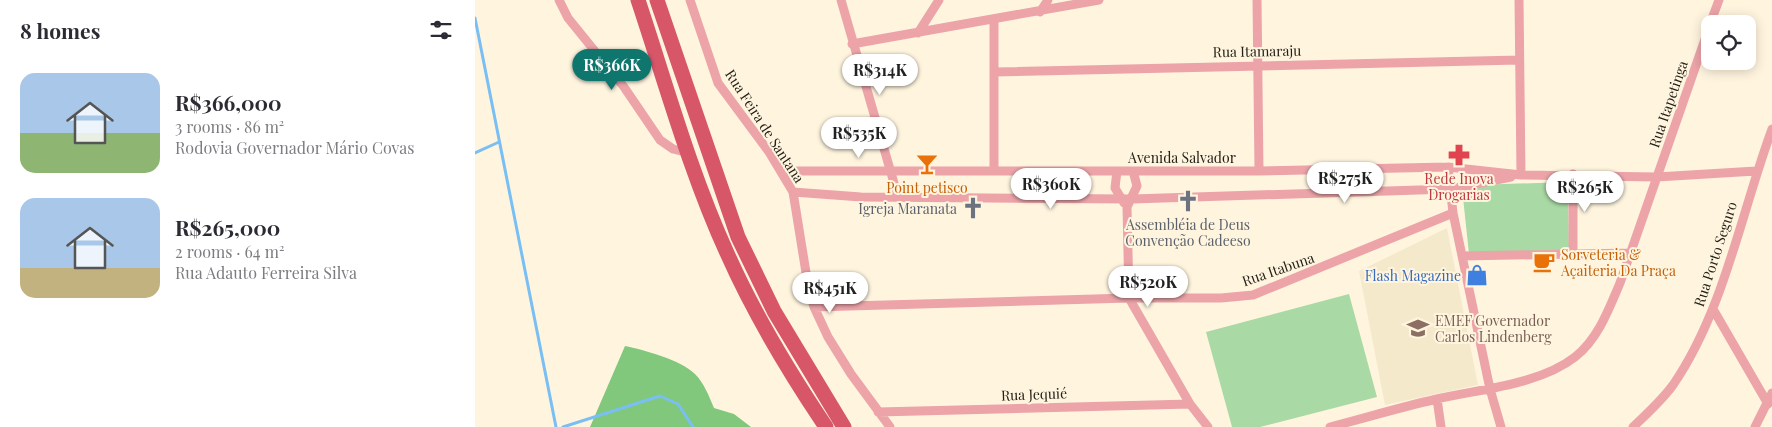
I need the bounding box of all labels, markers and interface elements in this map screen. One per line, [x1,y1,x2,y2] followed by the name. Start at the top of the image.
[1701,15,1756,70] map controls
[1701,15,1756,70] button: locate
[20,16,100,44] text: 8 homes
[427,16,455,44] icon: filters
[1213,41,1301,61] street label: Rua Itamaraju
[571,48,653,91] pin: R$366K
[583,54,641,75] text: R$366K
[839,54,921,96] pin: R$314K
[1644,58,1692,150] street label: Rua Itapetinga
[853,59,907,80] text: R$314K
[721,66,809,186] street label: Rua Feira de Santana
[175,88,282,116] text: R$366,000
[60,93,120,153] icon: home
[175,116,284,137] text: 3 rooms · 86 m²
[818,116,900,159] pin: R$535K
[832,122,886,143] text: R$535K
[175,137,414,158] text: Rodovia Governador Mário Covas
[1446,142,1472,168] pharmacy icon: Rede Inova Drogarias
[1127,148,1237,167] street label: Avenida Salvador
[914,151,940,177] bar icon: Point petisco
[1304,162,1386,204] pin: R$275K
[1318,167,1372,188] text: R$275K
[1010,168,1092,210] pin: R$360K
[1424,169,1494,204] place label: Rede Inova Drogarias
[1544,170,1626,213] pin: R$265K
[1022,173,1080,194] text: R$360K
[1557,176,1613,197] text: R$265K
[886,178,968,197] place label: Point petisco
[1175,188,1201,214] church icon: Assembléia de Deus Convenção Cadeeso
[960,195,986,221] church icon: Igreja Maranata
[858,199,957,218] place label: Igreja Maranata
[1689,199,1741,309] street label: Rua Porto Seguro
[175,213,280,241] text: R$265,000
[1125,215,1251,250] place label: Assembléia de Deus Convenção Cadeeso
[60,218,120,278] icon: home
[175,241,284,262] text: 2 rooms · 64 m²
[1560,245,1676,280] place label: Sorveteria & Açaiteria Da Praça
[1239,248,1317,290] street label: Rua Itabuna
[1531,249,1557,275] cafe icon: Sorveteria & Açaiteria Da Praça
[175,262,357,283] text: Rua Adauto Ferreira Silva
[1464,262,1490,288] shop icon: Flash Magazine
[1107,266,1189,308] pin: R$520K
[1365,266,1461,285] place label: Flash Magazine
[1119,271,1177,292] text: R$520K
[789,272,871,314] pin: R$451K
[803,277,857,298] text: R$451K
[1435,311,1552,346] place label: EMEF Governador Carlos Lindenberg
[1405,315,1431,341] school or university icon: EMEF Governador Carlos Lindenberg
[1001,383,1067,405] street label: Rua Jequié

